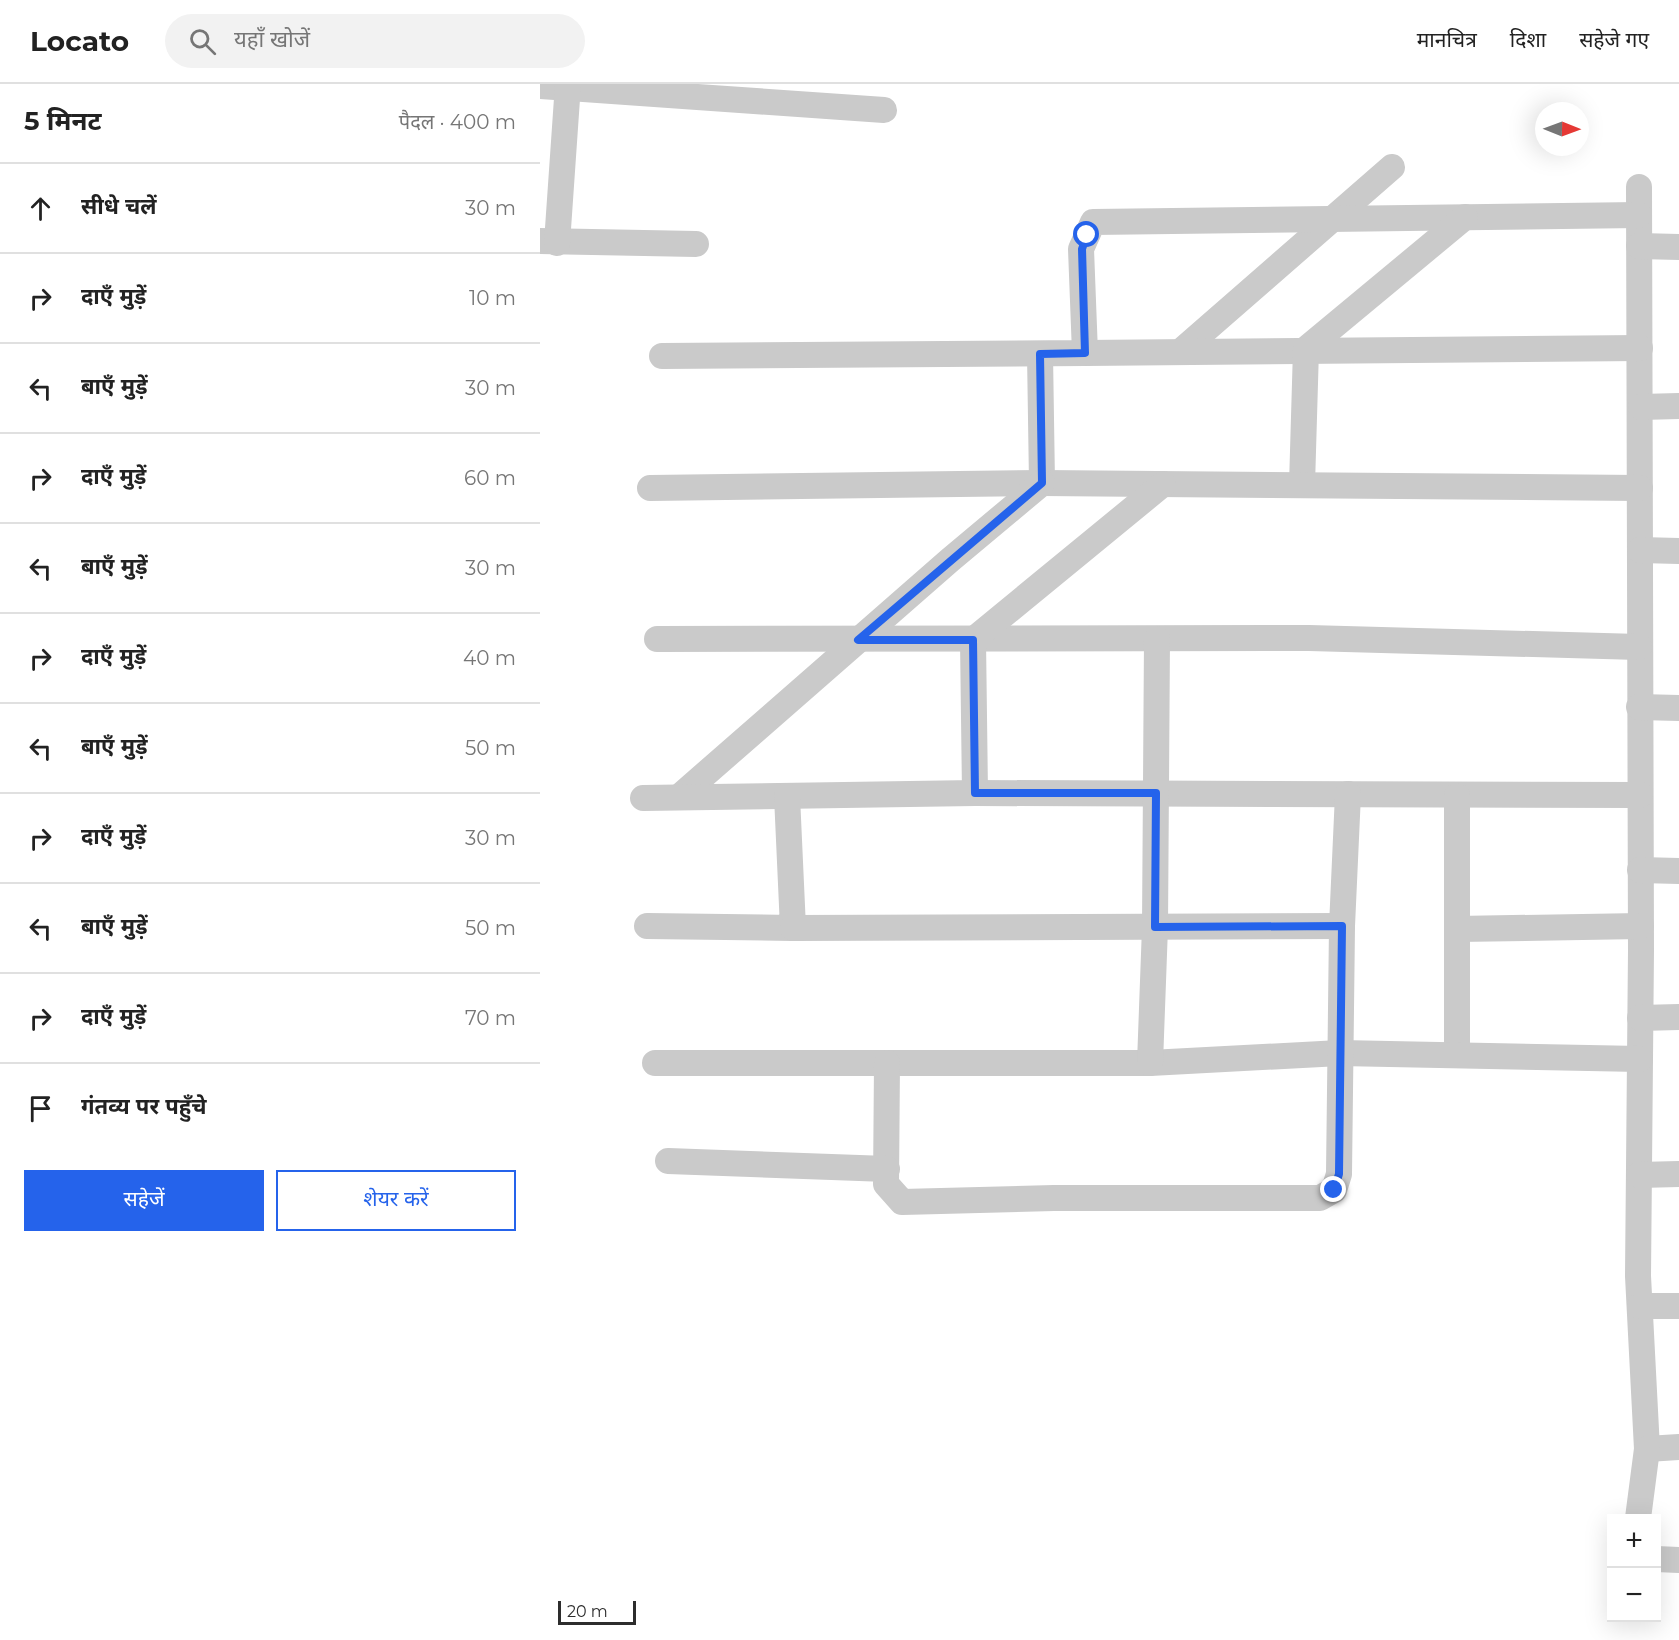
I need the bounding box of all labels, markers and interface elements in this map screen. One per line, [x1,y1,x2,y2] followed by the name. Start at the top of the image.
[165,14,585,68] search box
[30,24,129,58] text: Locato
[186,25,219,58] icon: search
[234,26,310,53] text: यहाँ खोजें
[1417,27,1477,52] text: मानचित्र
[1510,27,1546,52] text: दिशा
[1579,27,1649,52] text: सहेजे गए
[1535,102,1589,156] north arrow
[24,105,101,137] text: 5 मिनट
[399,110,516,134] text: पैदल · 400 m
[24,192,57,225] icon: ahead
[81,193,157,220] text: सीधे चलें
[465,196,516,220] text: 30 m
[1073,221,1099,247] route start
[24,282,57,315] icon: right
[81,283,146,310] text: दाएँ मुड़ें
[469,286,516,310] text: 10 m
[24,372,57,405] icon: left
[81,373,148,400] text: बाएँ मुड़ें
[465,376,516,400] text: 30 m
[24,462,57,495] icon: right
[81,463,146,490] text: दाएँ मुड़ें
[464,466,516,490] text: 60 m
[24,552,57,585] icon: left
[81,553,148,580] text: बाएँ मुड़ें
[465,556,516,580] text: 30 m
[24,642,57,675] icon: right
[81,643,146,670] text: दाएँ मुड़ें
[463,646,516,670] text: 40 m
[24,732,57,765] icon: left
[81,733,148,760] text: बाएँ मुड़ें
[465,736,516,760] text: 50 m
[24,822,57,855] icon: right
[81,823,146,850] text: दाएँ मुड़ें
[465,826,516,850] text: 30 m
[24,912,57,945] icon: left
[81,913,148,940] text: बाएँ मुड़ें
[465,916,516,940] text: 50 m
[24,1002,57,1035] icon: right
[81,1003,146,1030] text: दाएँ मुड़ें
[465,1006,516,1030] text: 70 m
[24,1092,57,1125] icon: arrive
[81,1093,207,1120] text: गंतव्य पर पहुँचे
[24,1170,264,1231] button: सहेजें
[276,1170,516,1231] button: शेयर करें
[1320,1176,1346,1202] route end
[1607,1514,1661,1622] map controls
[1607,1514,1661,1568] button: +
[1607,1568,1661,1622] button: −
[558,1598,636,1626] scale bar
[567,1602,608,1621] text: 20 m

